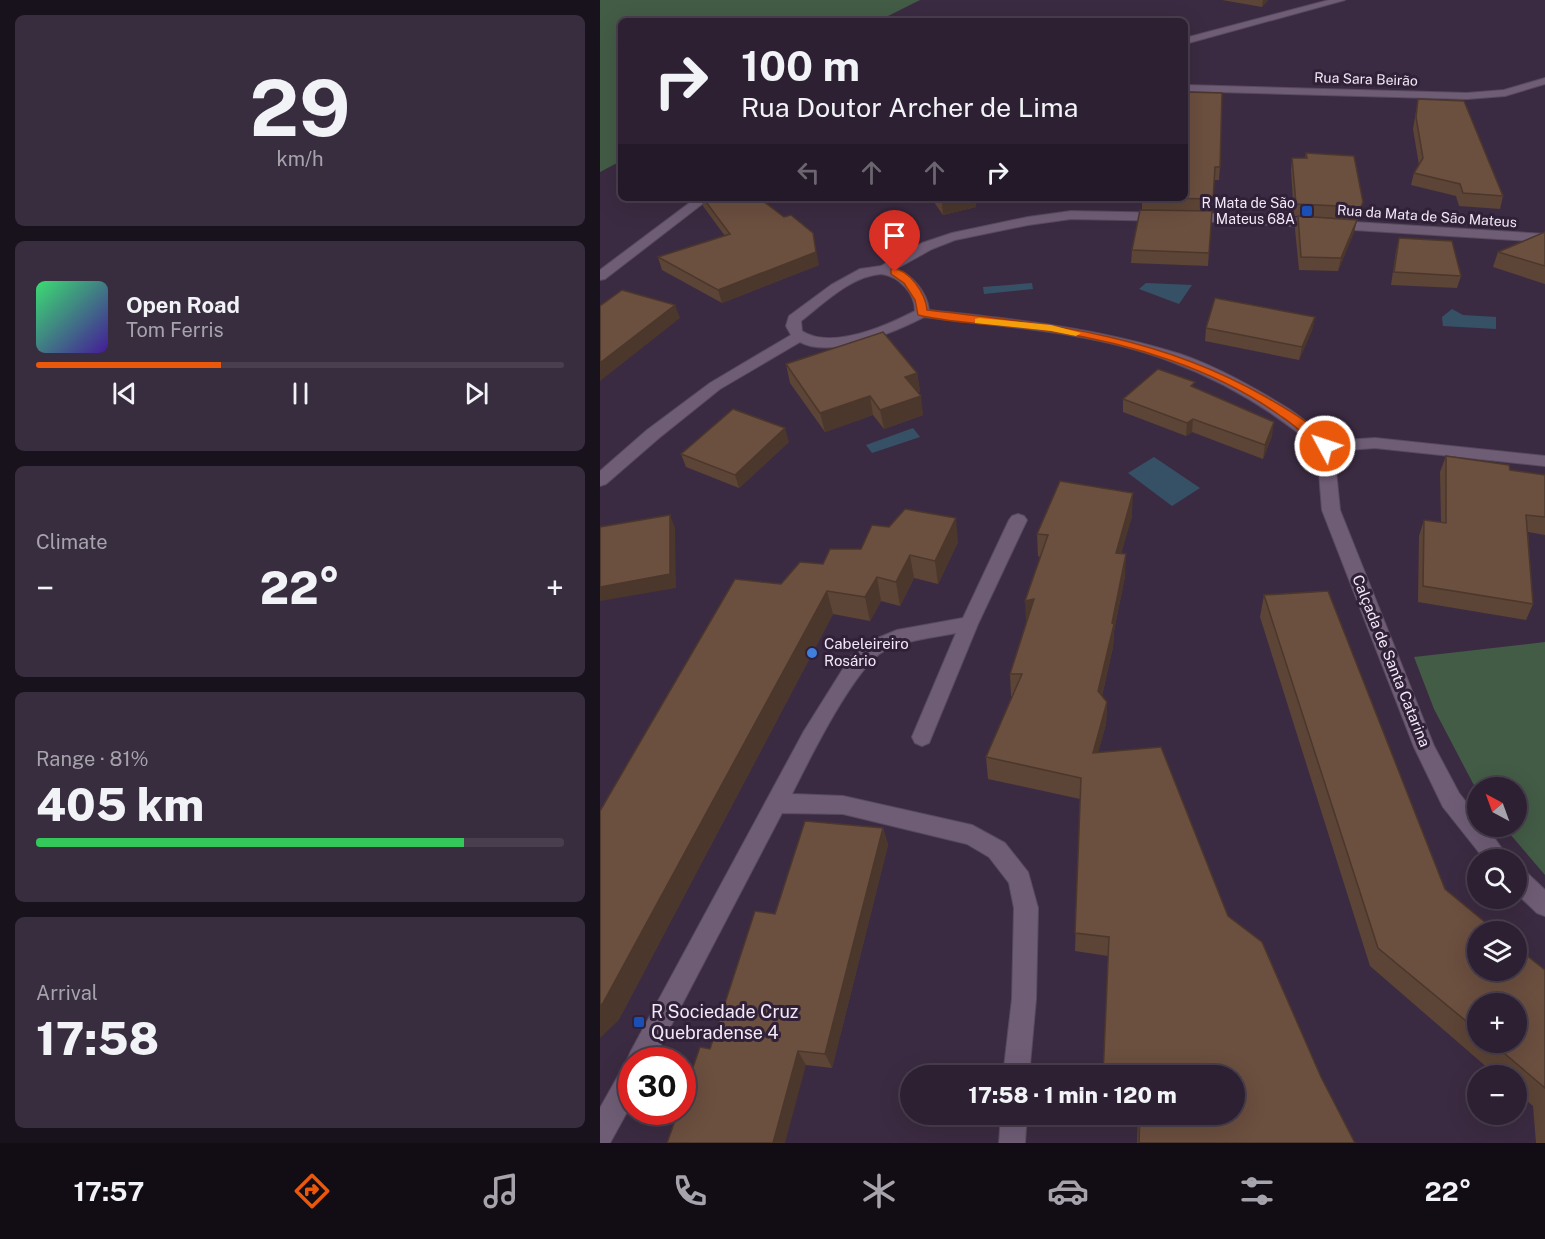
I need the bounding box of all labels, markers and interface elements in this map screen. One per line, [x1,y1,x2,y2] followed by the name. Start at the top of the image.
[741,41,860,90] text: 100 m
[642,42,720,120] icon: right
[250,62,350,154] text: 29
[1314,69,1418,89] street label: Rua Sara Beirão
[741,91,1078,123] text: Rua Doutor Archer de Lima
[276,147,324,171] text: km/h
[792,156,825,189] icon: left
[855,156,888,189] icon: ahead
[918,156,951,189] icon: ahead
[981,156,1014,189] icon: right
[1201,195,1295,227] place label: R Mata de São Mateus 68A
[1337,202,1517,230] street label: Rua da Mata de São Mateus
[1300,204,1314,218] marker: R Mata de São Mateus 68A
[869,210,920,272] pin
[878,219,911,252] icon: arrive
[126,292,240,318] text: Open Road
[126,318,224,342] text: Tom Ferris
[108,377,141,410] icon: previous
[284,377,317,410] icon: pause
[460,377,493,410] icon: next
[1293,414,1357,478] position arrow
[36,530,108,554] text: Climate
[260,561,340,614] text: 22°
[36,569,54,607] text: −
[546,569,564,607] text: +
[1349,572,1434,749] street label: Calçada de Santa Catarina
[824,635,909,669] place label: Cabeleireiro Rosário
[805,646,819,660] marker: Cabeleireiro Rosário
[36,747,149,771] text: Range · 81%
[1467,777,1527,837] north arrow
[1467,777,1527,1125] map controls
[36,778,204,831] text: 405 km
[1467,849,1527,909] button: search
[1467,921,1527,981] button: layers
[36,981,98,1005] text: Arrival
[1467,993,1527,1053] button: +
[651,1001,799,1043] place label: R Sociedade Cruz Quebradense 4
[36,1012,159,1065] text: 17:58
[632,1015,646,1029] marker: R Sociedade Cruz Quebradense 4
[618,1047,696,1125] speed limit sign: 30
[1467,1065,1527,1125] button: −
[968,1082,1177,1108] text: 17:58 · 1 min · 120 m
[291,1170,333,1212] icon: directions
[480,1170,522,1212] icon: music
[669,1170,711,1212] icon: phone
[858,1170,900,1212] icon: climate
[1047,1170,1089,1212] icon: car
[1236,1170,1278,1212] icon: filters
[73,1175,144,1207] text: 17:57
[1424,1175,1472,1207] text: 22°

